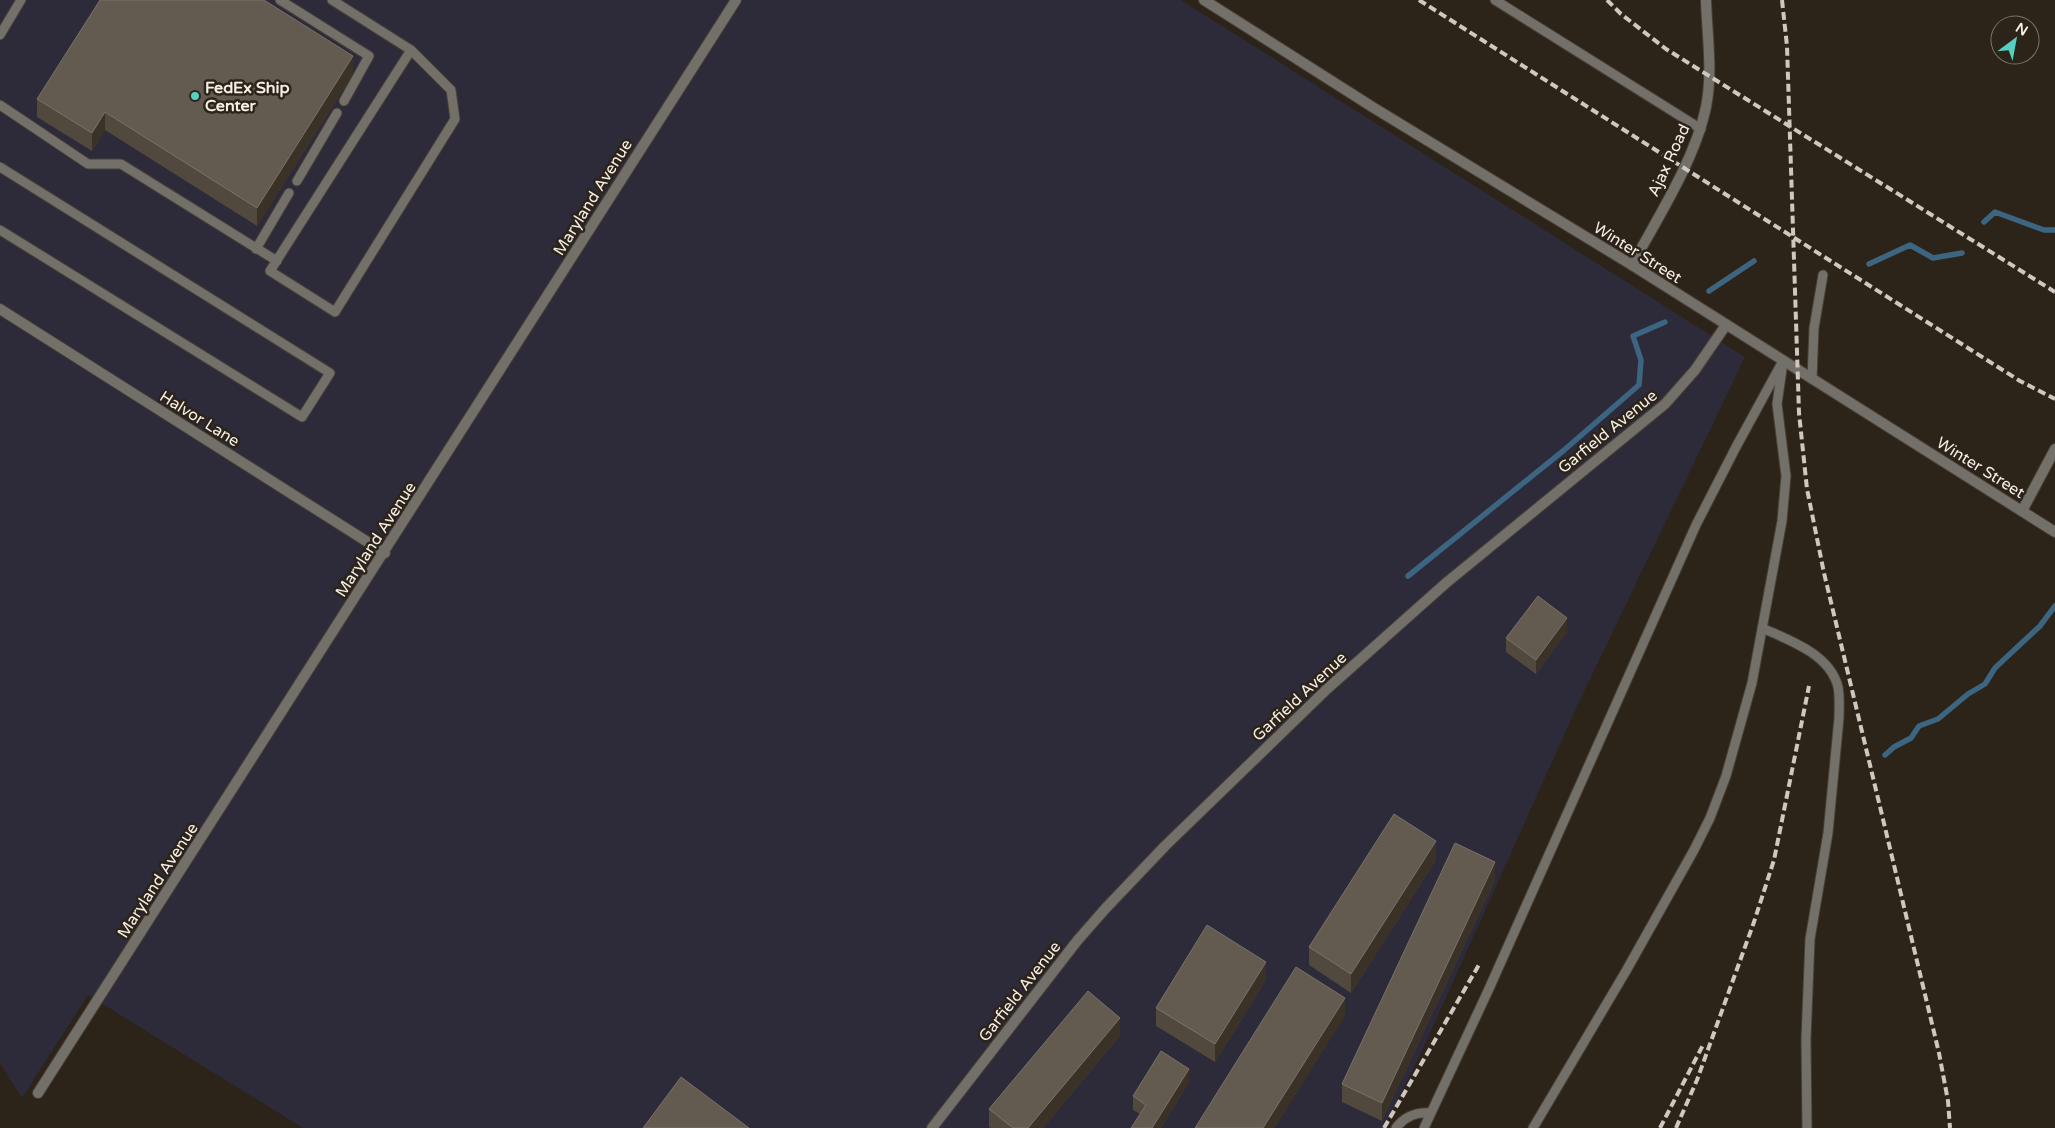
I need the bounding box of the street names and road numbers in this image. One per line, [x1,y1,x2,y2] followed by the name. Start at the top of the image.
[1643,121,1694,200] street label: Ajax Road
[549,136,637,259] street label: Maryland Avenue
[1590,218,1685,288] street label: Winter Street
[156,386,243,451] street label: Halvor Lane
[1554,386,1661,478] street label: Garfield Avenue
[1933,433,2028,503] street label: Winter Street
[331,478,421,601] street label: Maryland Avenue
[1248,648,1351,746] street label: Garfield Avenue
[113,819,203,942] street label: Maryland Avenue
[974,937,1065,1046] street label: Garfield Avenue

